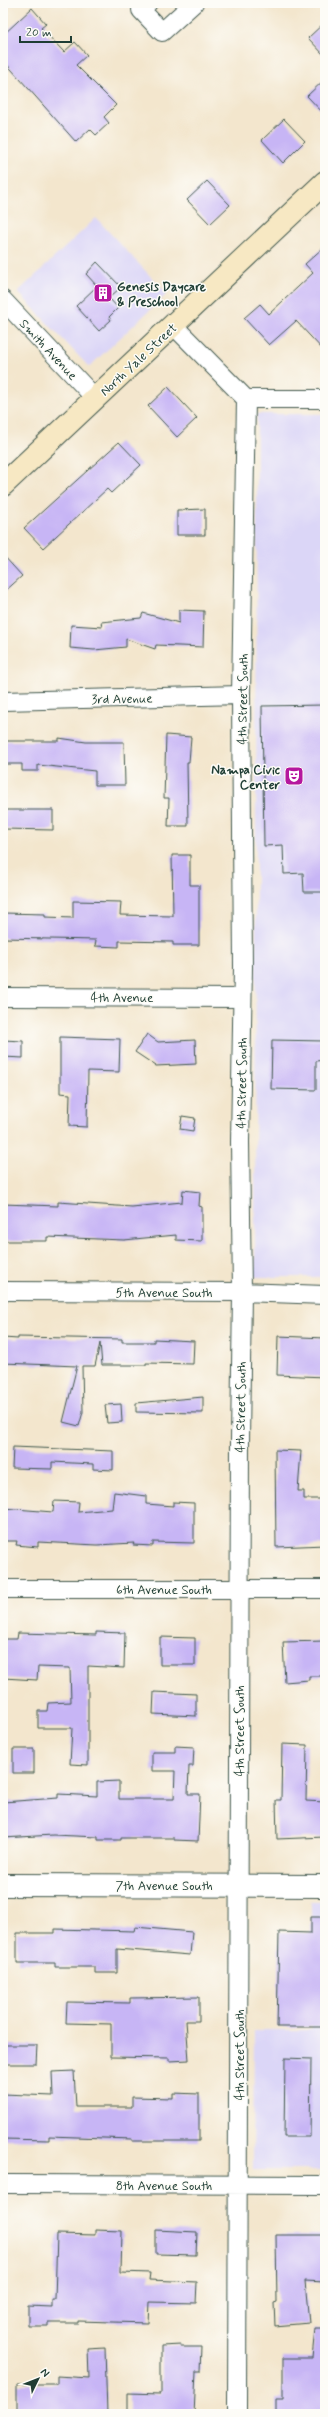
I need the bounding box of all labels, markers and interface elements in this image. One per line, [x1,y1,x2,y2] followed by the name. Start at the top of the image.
[20,18,71,44] scale bar
[26,25,52,41] text: 20 m
[117,279,206,311] place label: Genesis Daycare & Preschool
[92,282,114,304] building icon: Genesis Daycare & Preschool
[15,316,81,384] street label: Smith Avenue
[97,320,181,400] street label: North Yale Street
[234,653,253,745] street label: 4th Street South
[91,690,153,709] street label: 3rd Avenue
[211,762,281,794] place label: Nampa Civic Center
[283,765,305,787] theatre icon: Nampa Civic Center
[91,990,153,1007] street label: 4th Avenue
[233,1037,252,1129] street label: 4th Street South
[115,1285,213,1302] street label: 5th Avenue South
[232,1361,251,1453] street label: 4th Street South
[116,1582,212,1599] street label: 6th Avenue South
[232,1685,249,1777] street label: 4th Street South
[115,1878,213,1895] street label: 7th Avenue South
[232,2009,249,2101] street label: 4th Street South
[116,2178,212,2195] street label: 8th Avenue South
[18,2359,58,2399] north arrow
[37,2365,52,2380] text: N

